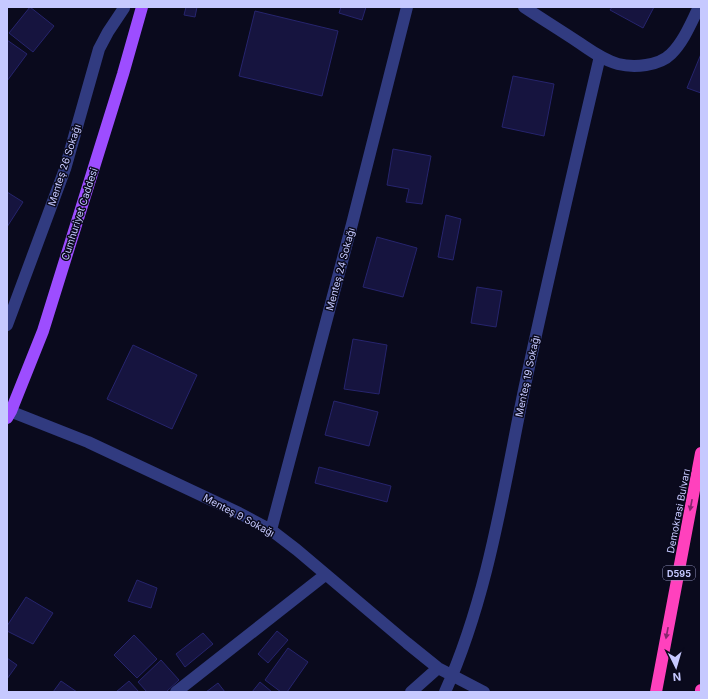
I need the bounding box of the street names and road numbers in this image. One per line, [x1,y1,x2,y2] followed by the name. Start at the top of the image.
[45,123,83,207] street label: Menteş 26 Sokağı
[58,166,100,262] street label: Cumhuriyet Caddesi
[323,226,357,312] street label: Menteş 24 Sokağı
[512,334,542,418] street label: Menteş 19 Sokağı
[664,468,692,554] street label: Demokrasi Bulvarı
[201,491,277,539] street label: Menteş 9 Sokağı
[663,566,695,580] road number: D595

